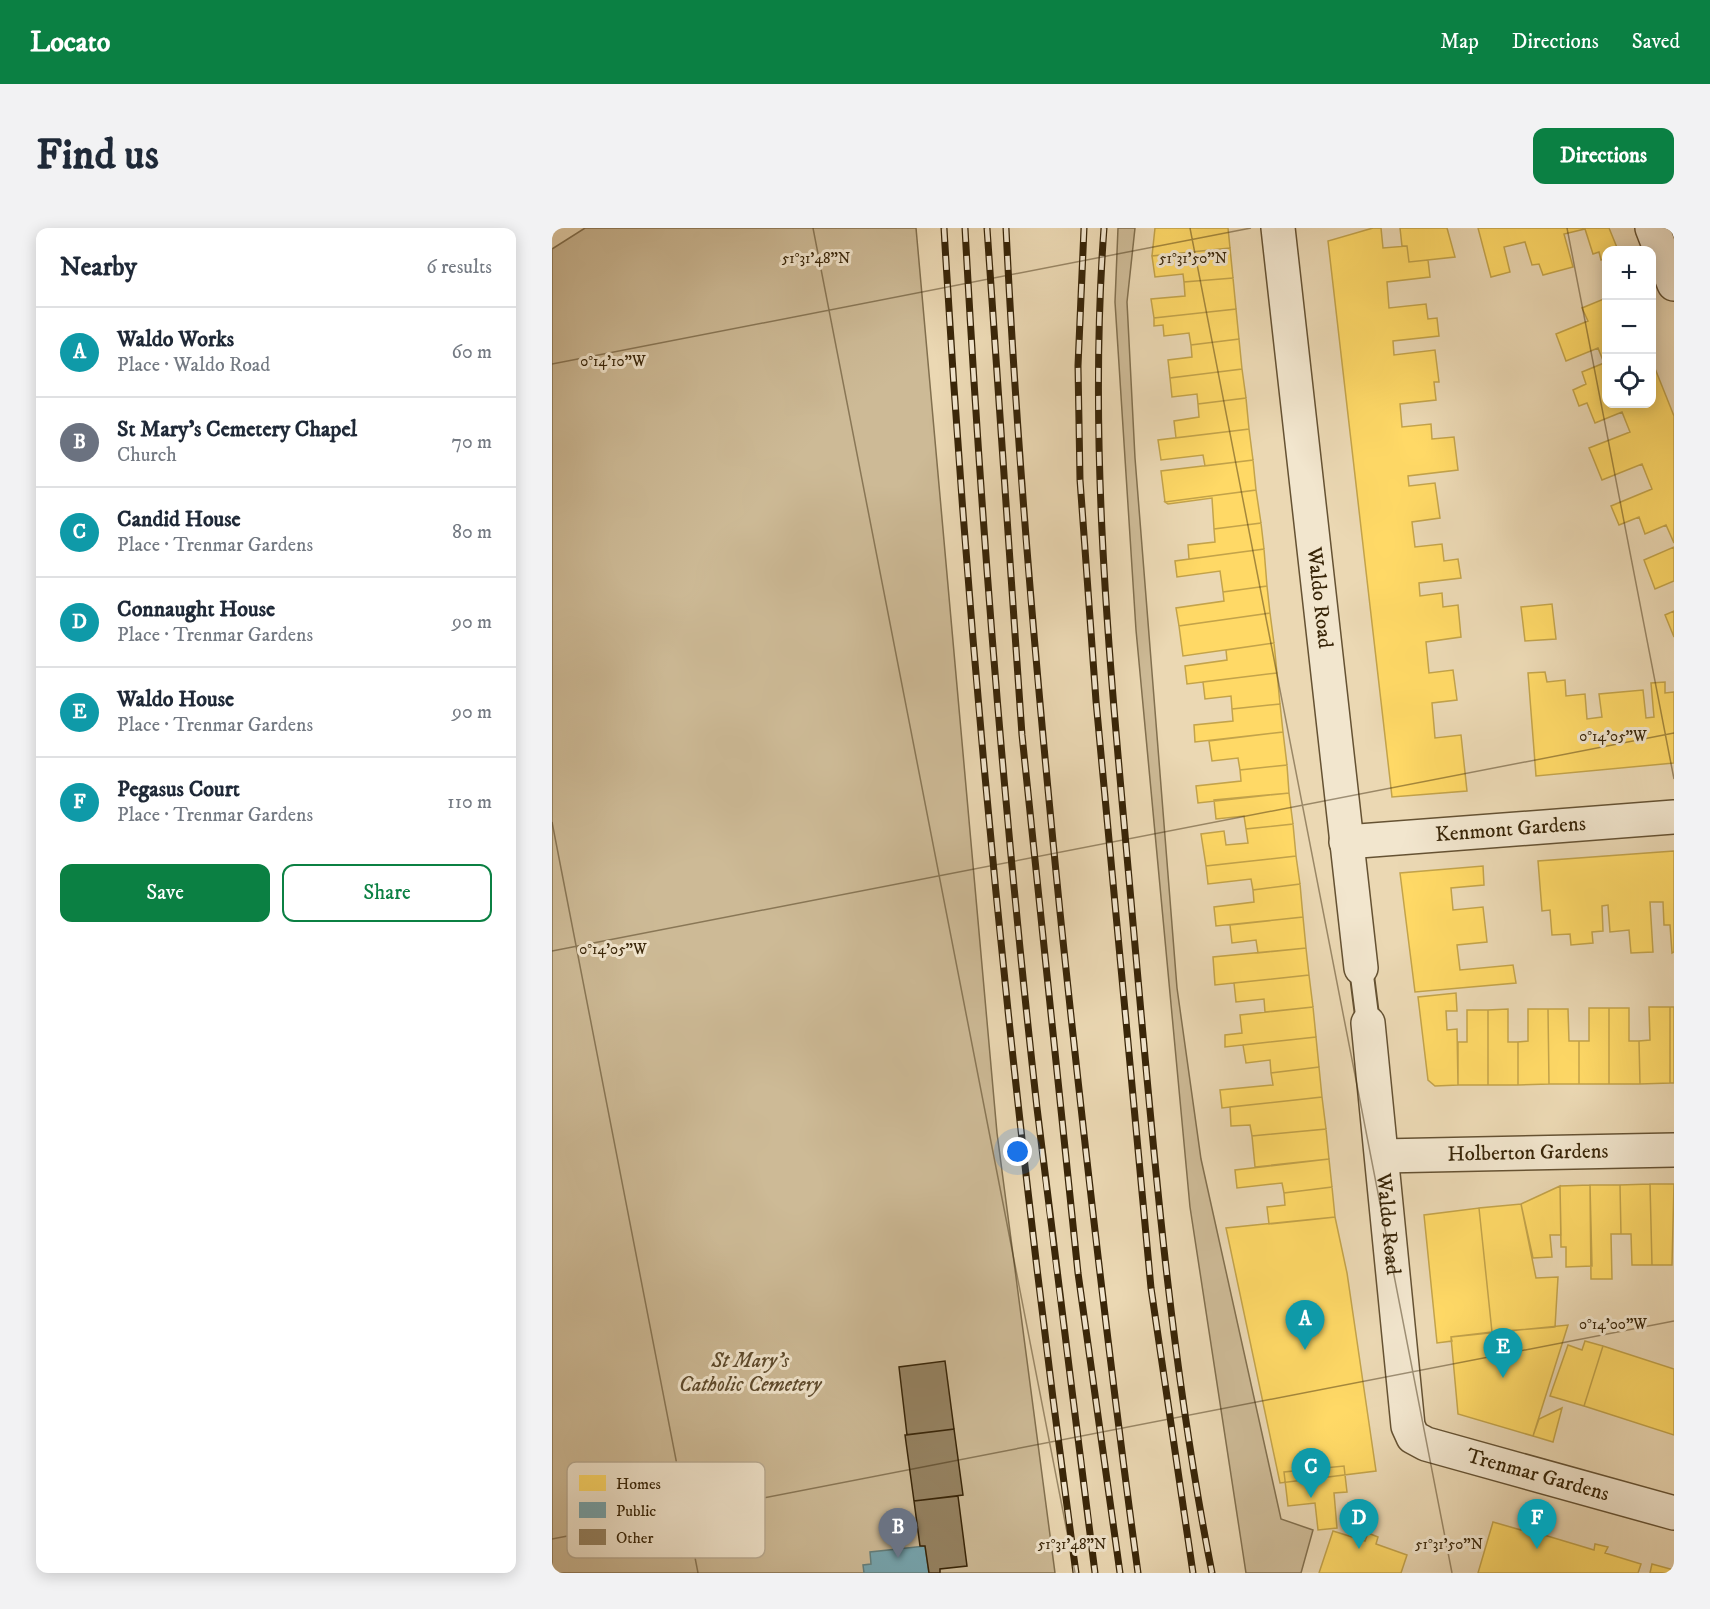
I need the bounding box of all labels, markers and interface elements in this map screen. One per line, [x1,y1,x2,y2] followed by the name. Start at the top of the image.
[30,25,110,60] text: Locato
[1440,29,1479,55] text: Map
[1512,29,1599,55] text: Directions
[1632,29,1680,55] text: Saved
[1533,128,1674,184] button: Directions
[36,130,159,182] text: Find us
[1602,246,1656,408] map controls
[1602,246,1656,300] button: +
[782,249,850,268] text: 51°31'48"N
[1159,249,1227,268] text: 51°31'50"N
[60,251,137,284] text: Nearby
[426,255,492,280] text: 6 results
[1602,300,1656,354] button: −
[117,326,234,353] text: Waldo Works
[73,340,86,365] text: A
[452,340,492,365] text: 60 m
[580,352,646,371] text: 0°14'10"W
[117,353,270,378] text: Place · Waldo Road
[1602,354,1656,408] button: locate
[117,416,357,443] text: St Mary’s Cemetery Chapel
[73,430,86,455] text: B
[451,430,492,455] text: 70 m
[117,443,177,468] text: Church
[117,506,241,533] text: Candid House
[73,520,86,545] text: C
[452,520,492,545] text: 80 m
[117,533,313,558] text: Place · Trenmar Gardens
[1301,545,1338,650] street label: Waldo Road
[117,596,275,623] text: Connaught House
[72,610,87,635] text: D
[452,610,492,635] text: 90 m
[117,623,313,648] text: Place · Trenmar Gardens
[117,686,234,713] text: Waldo House
[72,700,87,725] text: E
[452,700,492,725] text: 90 m
[117,713,313,738] text: Place · Trenmar Gardens
[1579,727,1647,746] text: 0°14'05"W
[117,776,240,803] text: Pegasus Court
[73,790,86,815] text: F
[447,790,492,815] text: 110 m
[117,803,313,828] text: Place · Trenmar Gardens
[1434,811,1587,848] street label: Kenmont Gardens
[60,864,270,922] button: Save
[282,864,492,922] button: Share
[579,940,647,959] text: 0°14'05"W
[1003,1137,1032,1166] your location
[1447,1138,1609,1168] street label: Holberton Gardens
[1370,1171,1406,1277] street label: Waldo Road
[1286,1300,1324,1350] pin: A
[1579,1315,1647,1334] text: 0°14'00"W
[1484,1328,1522,1378] pin: E
[679,1348,823,1398] park label: St Mary's Catholic Cemetery
[1464,1443,1612,1507] street label: Trenmar Gardens
[1292,1448,1330,1498] pin: C
[567,1462,765,1558] legend
[616,1474,661,1494] text: Homes
[1340,1500,1378,1549] pin: D
[1518,1500,1556,1549] pin: F
[616,1501,656,1521] text: Public
[878,1508,918,1558] pin: B
[616,1528,653,1548] text: Other
[1038,1535,1106,1554] text: 51°31'48"N
[1415,1535,1483,1554] text: 51°31'50"N

